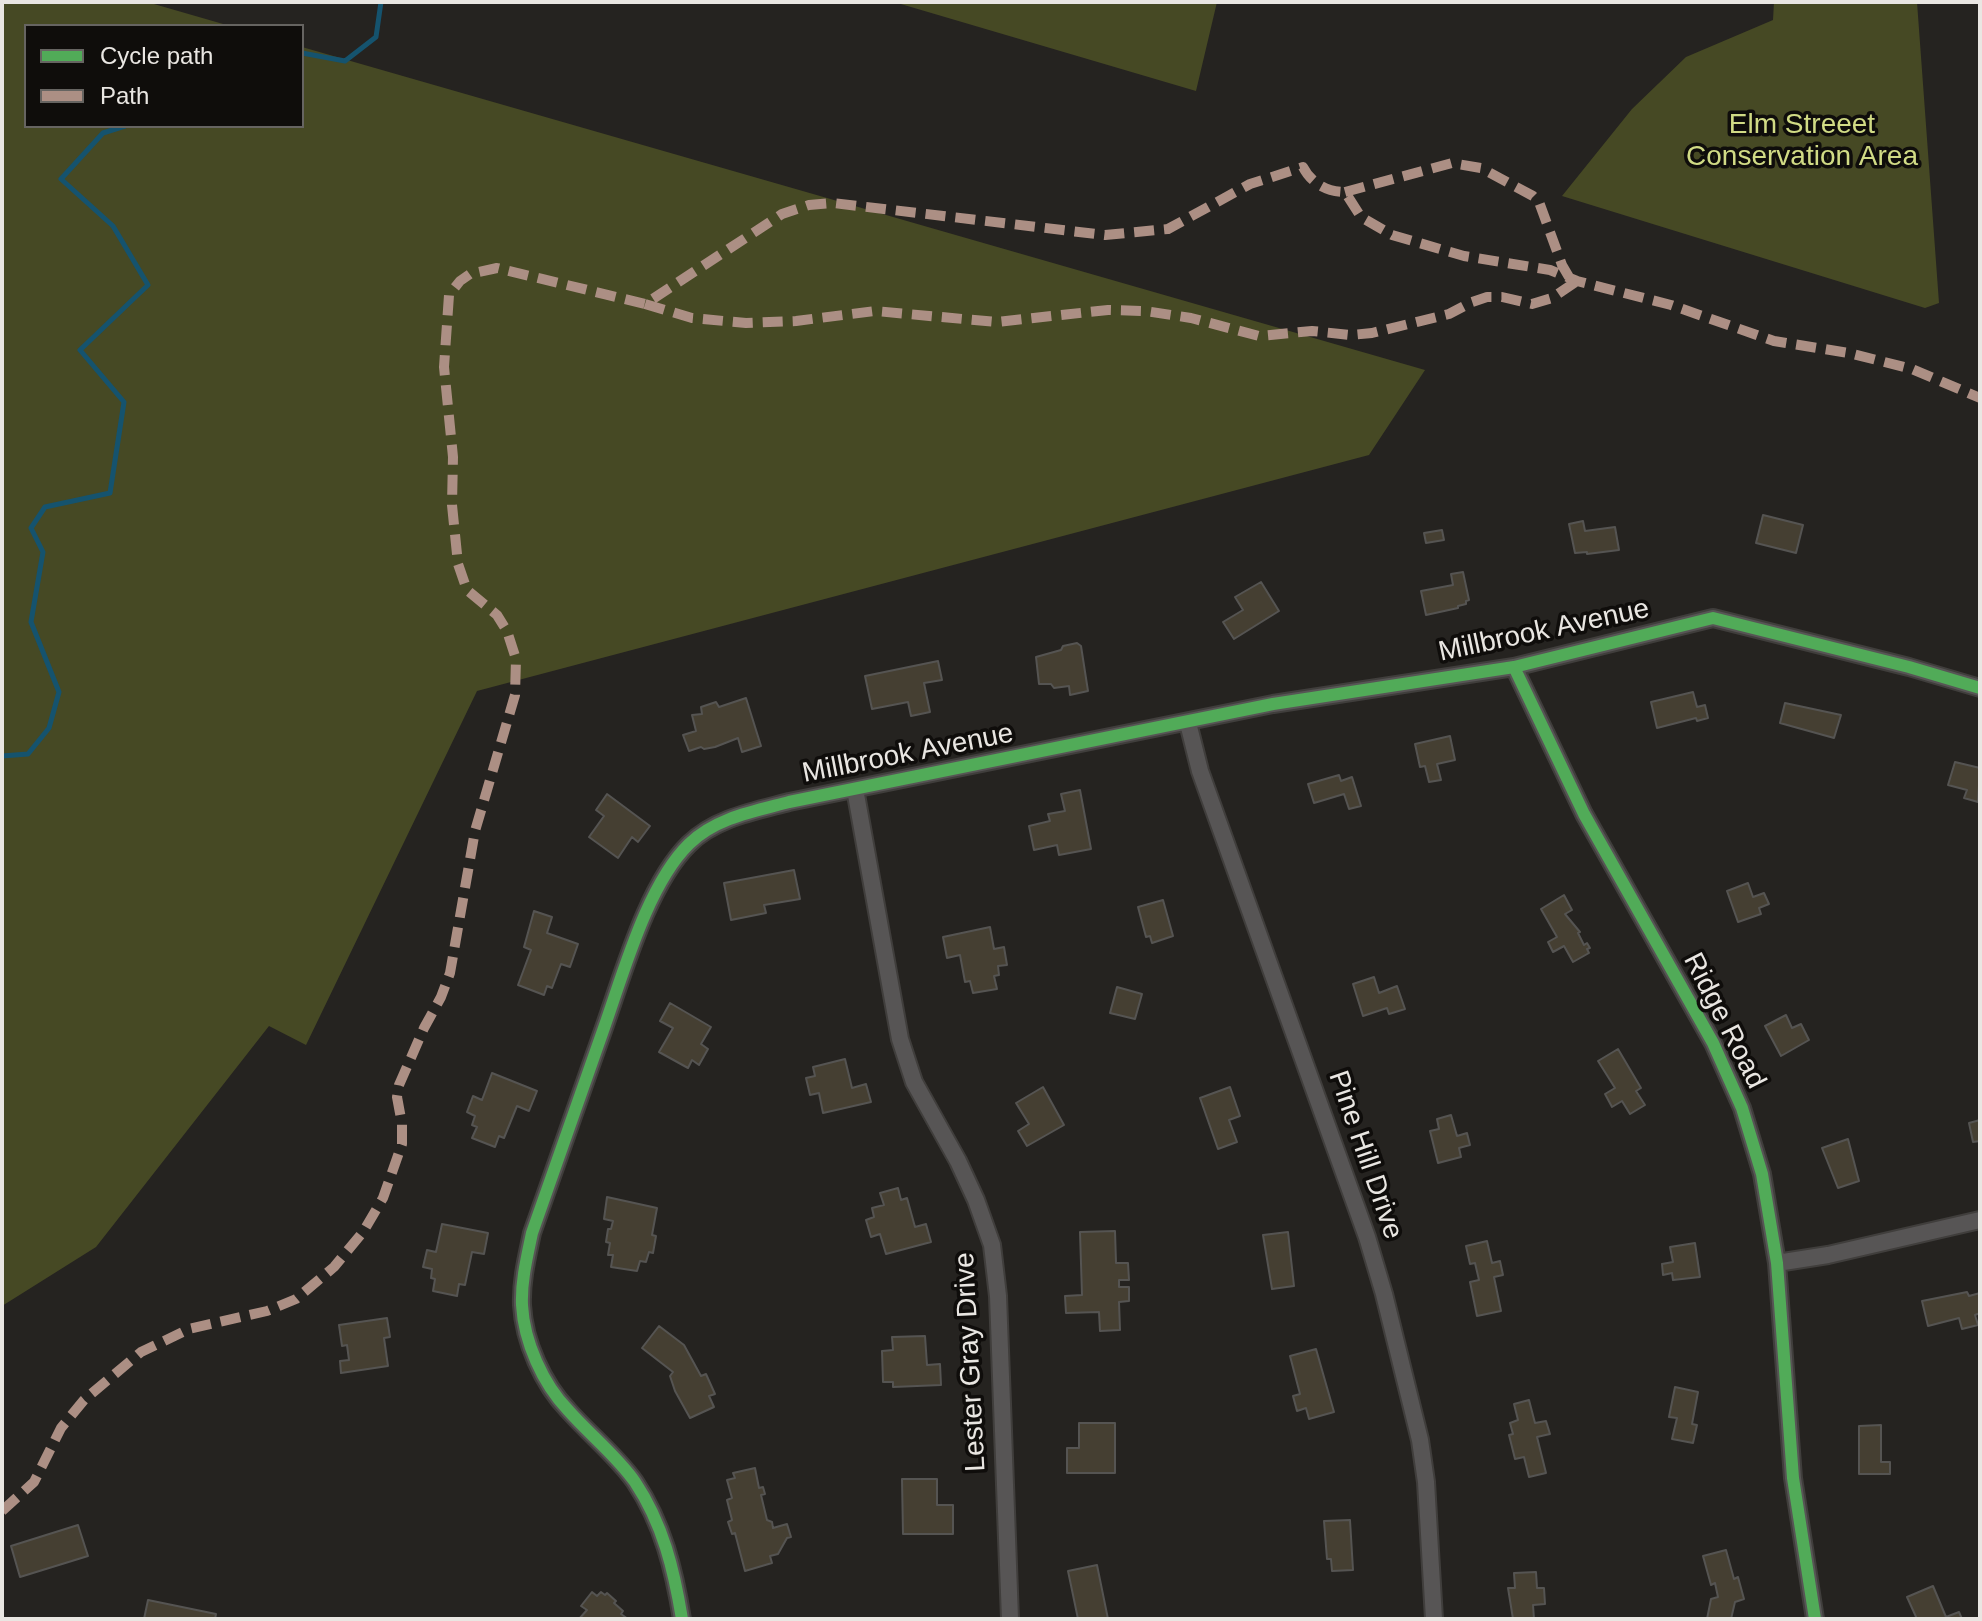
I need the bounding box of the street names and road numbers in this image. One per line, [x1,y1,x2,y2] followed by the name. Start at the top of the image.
[1436,592,1652,670] street label: Millbrook Avenue
[800,717,1016,791] street label: Millbrook Avenue
[1675,947,1773,1095] street label: Ridge Road
[1320,1066,1410,1244] street label: Pine Hill Drive
[948,1252,994,1472] street label: Lester Gray Drive

